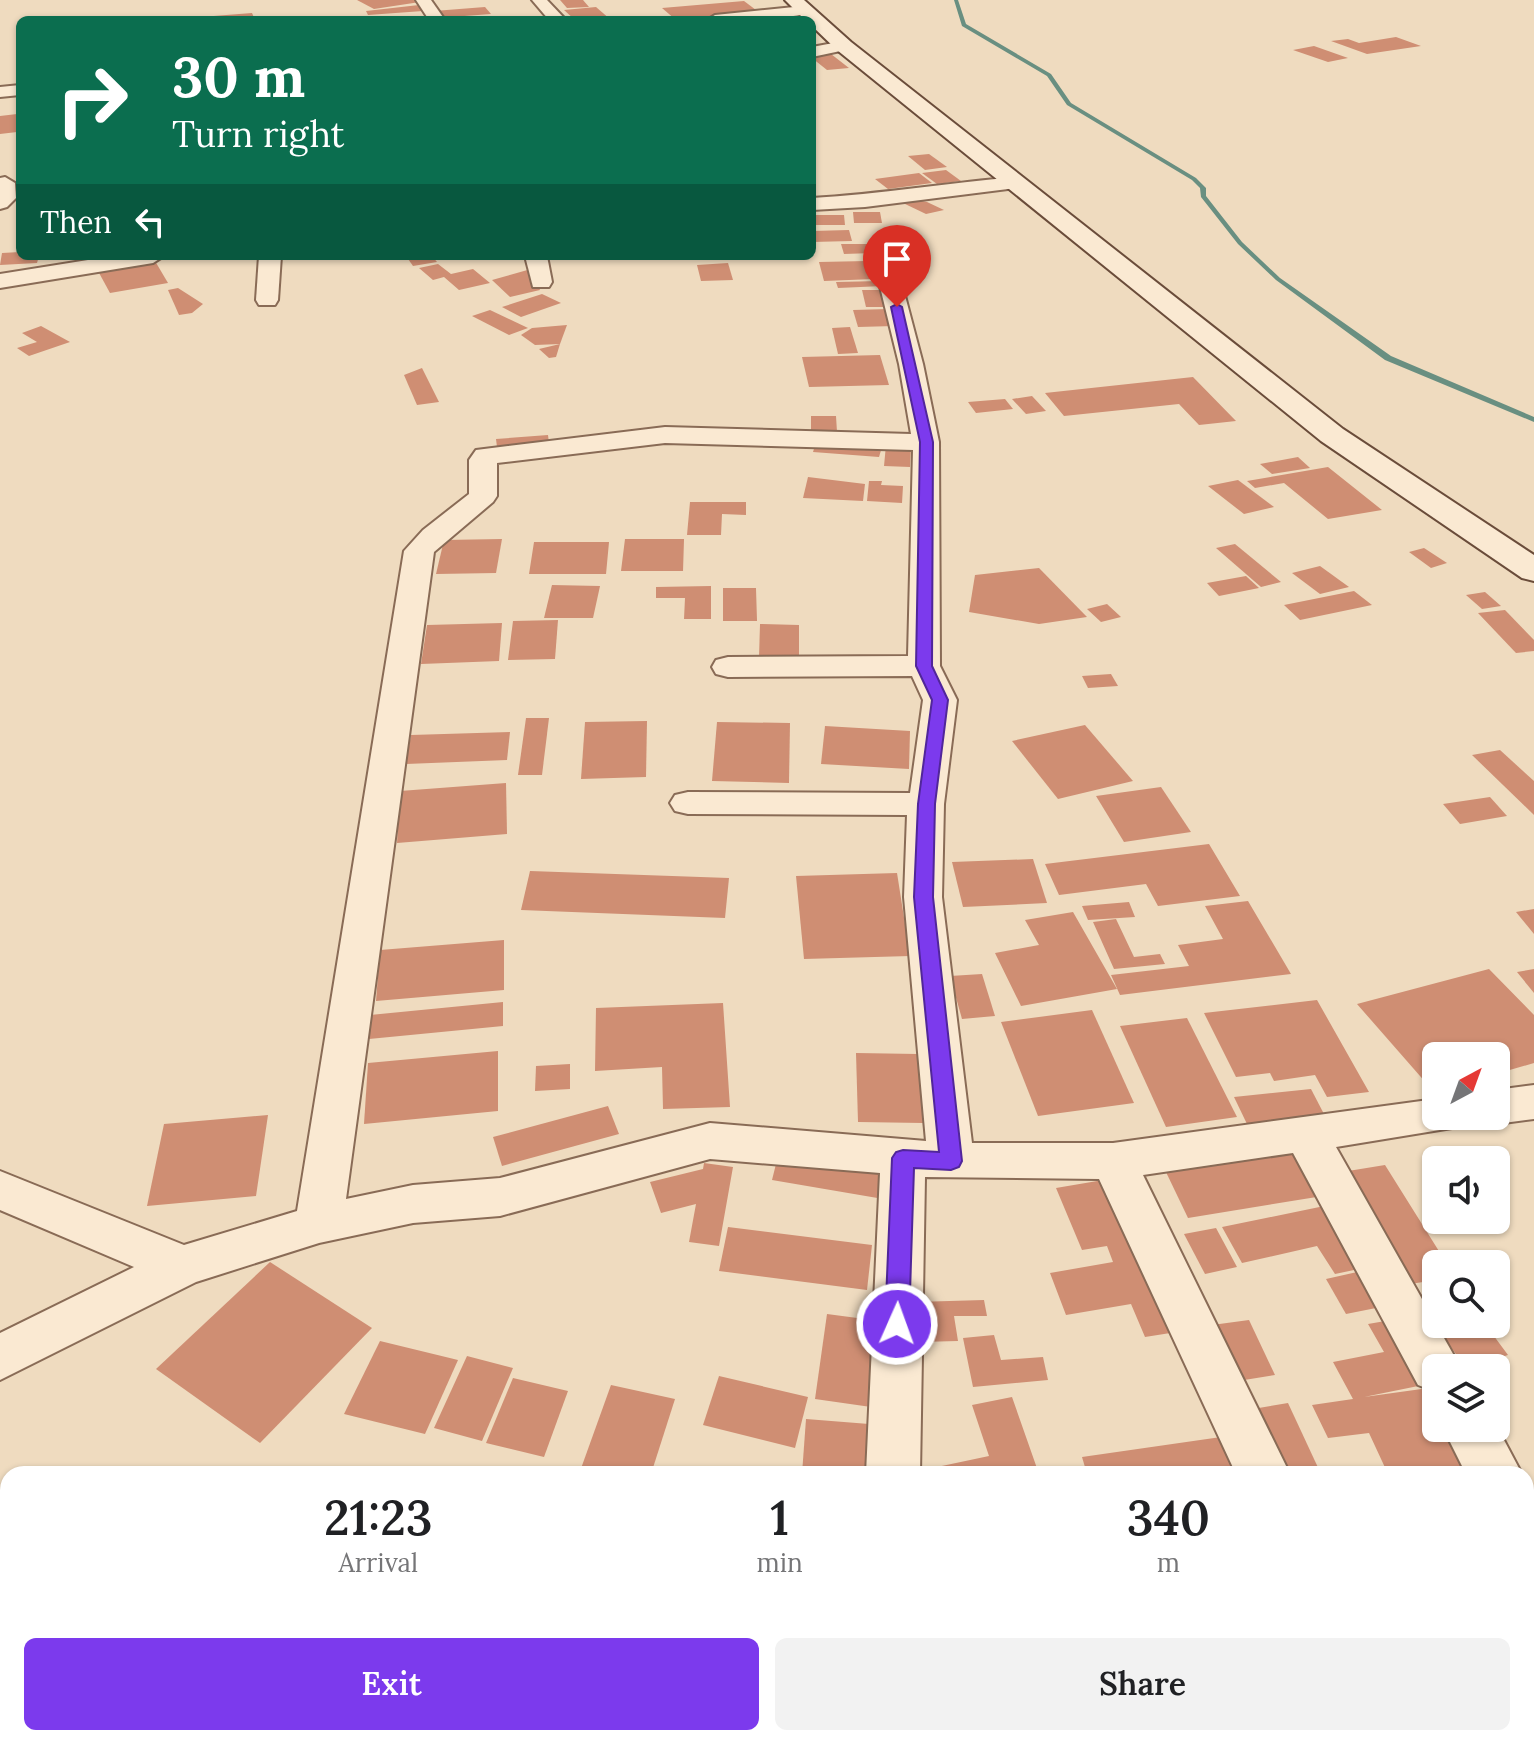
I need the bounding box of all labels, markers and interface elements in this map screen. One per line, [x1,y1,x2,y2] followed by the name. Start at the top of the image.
[172,41,305,112] text: 30 m
[40,48,144,152] icon: right
[172,111,345,157] text: Turn right
[128,200,172,244] icon: left
[40,203,112,241] text: Then
[863,225,931,307] pin
[875,237,919,281] icon: arrive
[1422,1042,1510,1130] north arrow
[1422,1042,1510,1442] map controls
[1422,1146,1510,1234] button: sound
[1422,1250,1510,1338] button: search
[855,1282,939,1366] position arrow
[1422,1354,1510,1442] button: layers
[324,1487,433,1548] text: 21:23
[770,1487,789,1548] text: 1
[1127,1487,1210,1548] text: 340
[339,1546,418,1579] text: Arrival
[757,1546,803,1579] text: min
[1157,1546,1180,1579] text: m
[24,1638,759,1730] button: Exit
[775,1638,1510,1730] button: Share

